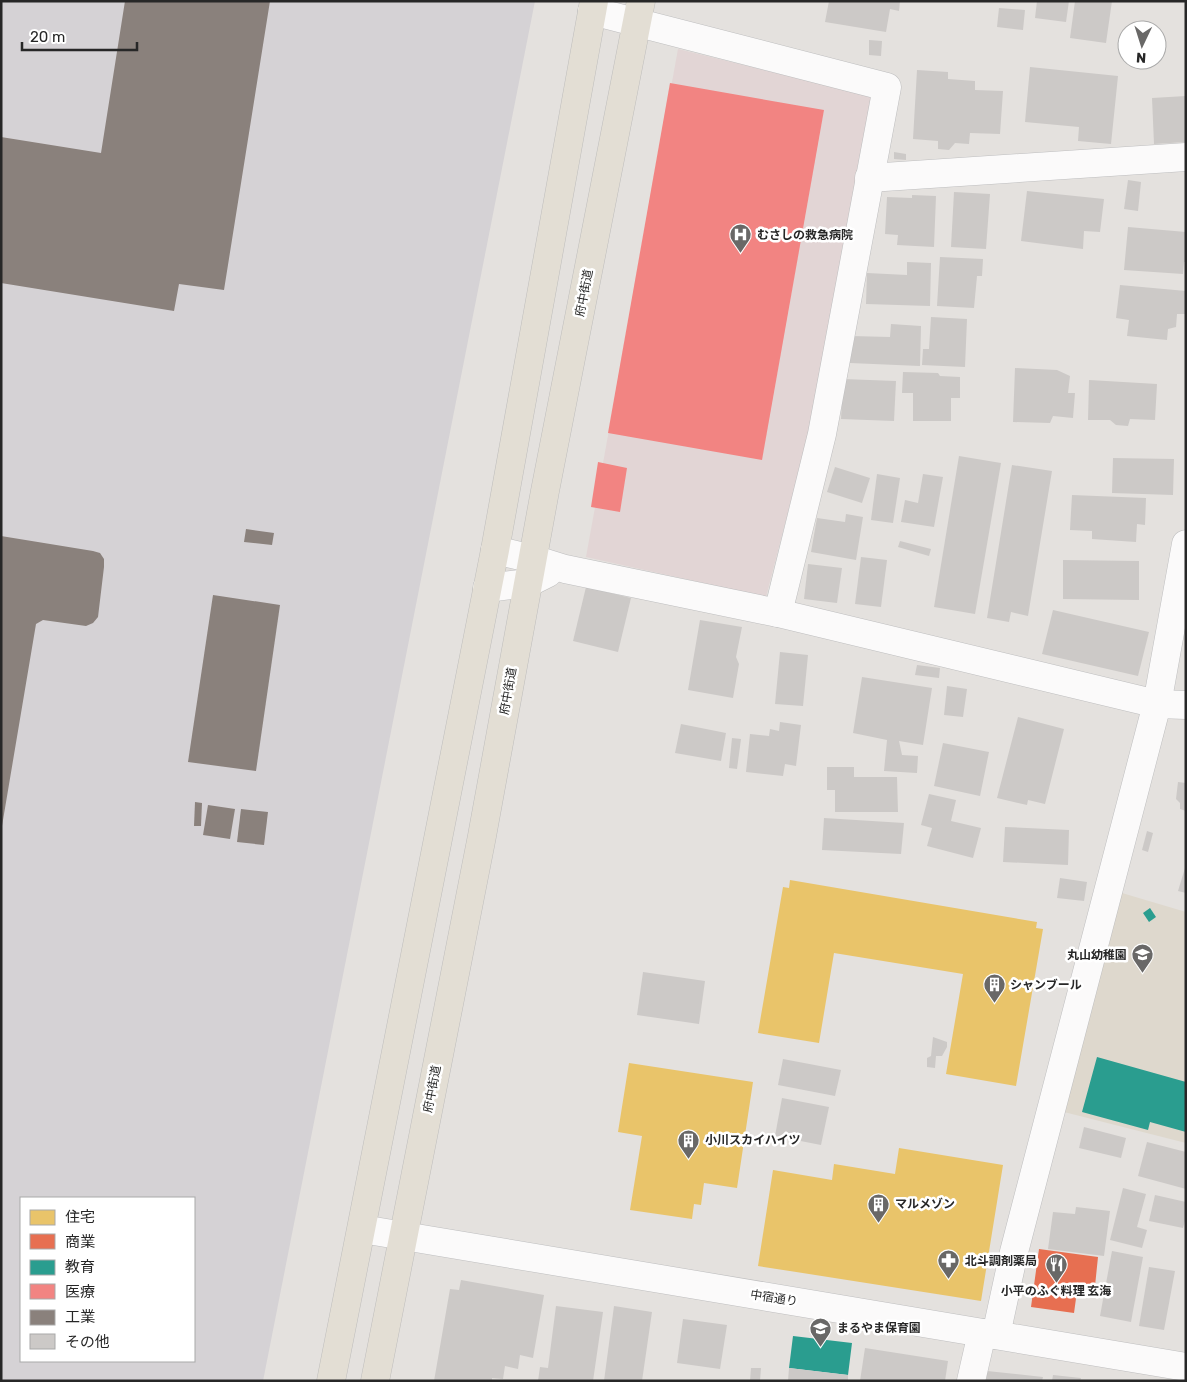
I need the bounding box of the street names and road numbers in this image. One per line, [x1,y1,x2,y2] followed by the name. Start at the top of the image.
[573,268,595,318] street label: 府中街道
[497,666,519,716] street label: 府中街道
[421,1064,443,1114] street label: 府中街道
[749,1287,799,1309] street label: 中宿通り

